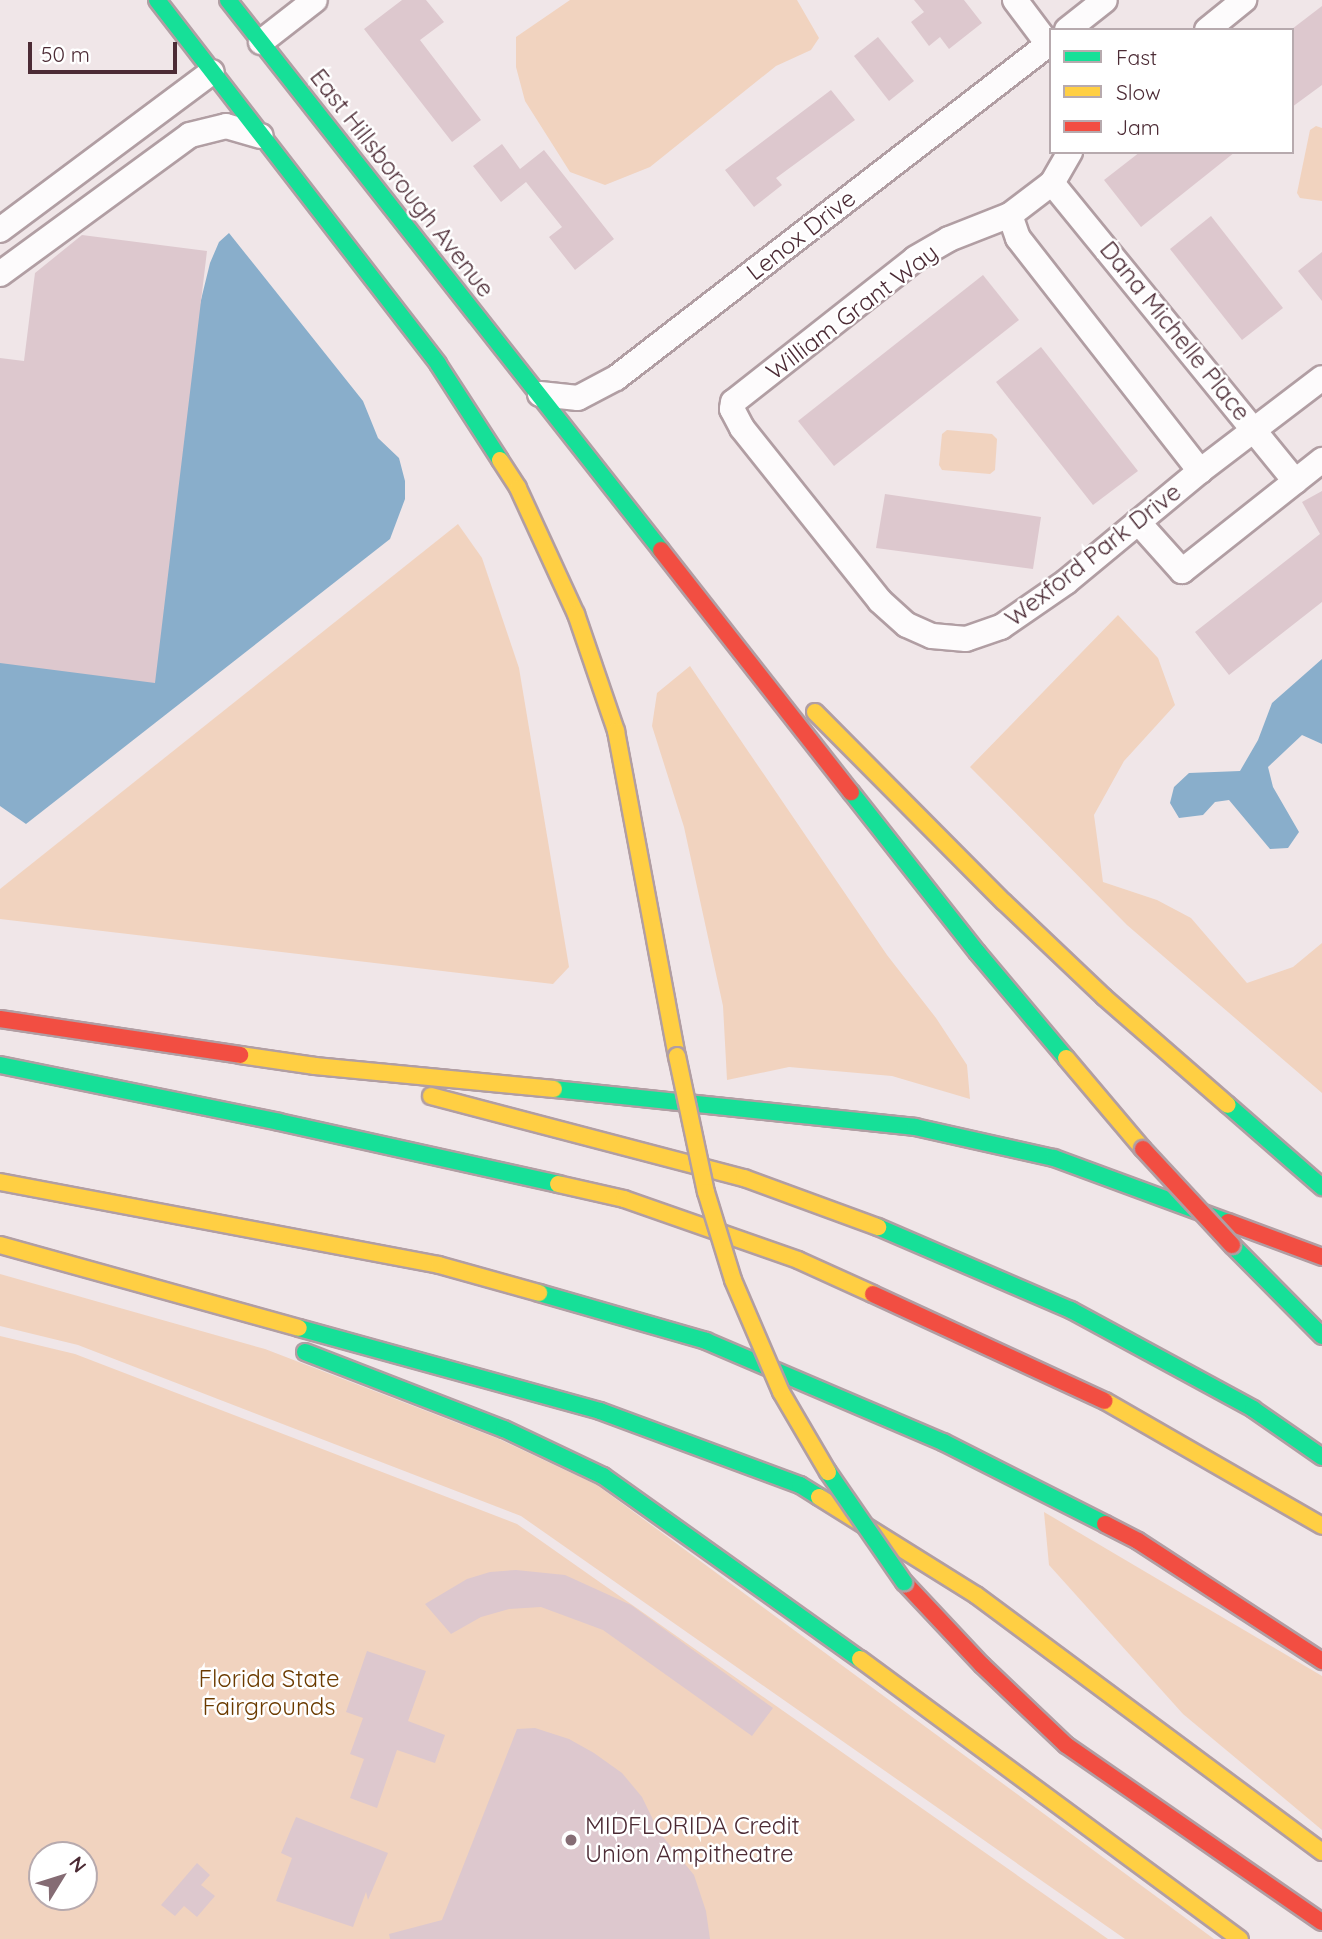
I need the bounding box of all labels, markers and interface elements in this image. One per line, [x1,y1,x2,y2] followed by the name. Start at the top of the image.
[32,28,180,72] scale bar
[1049,28,1294,154] legend
[41,41,90,67] text: 50 m
[1116,44,1157,70] text: Fast
[304,63,500,303] street label: East Hillsborough Avenue
[1116,79,1161,105] text: Slow
[1116,114,1160,140] text: Jam
[741,184,861,286] street label: Lenox Drive
[1094,235,1256,427] street label: Dana Michelle Place
[761,238,943,386] street label: William Grant Way
[999,477,1187,633] street label: Wexford Park Drive
[198,1665,340,1721] park label: Florida State Fairgrounds
[585,1812,800,1868] place label: MIDFLORIDA Credit Union Ampitheatre
[563,1832,579,1848] marker: MIDFLORIDA Credit Union Ampitheatre
[28,1841,98,1911] north arrow
[64,1851,92,1877] text: N

